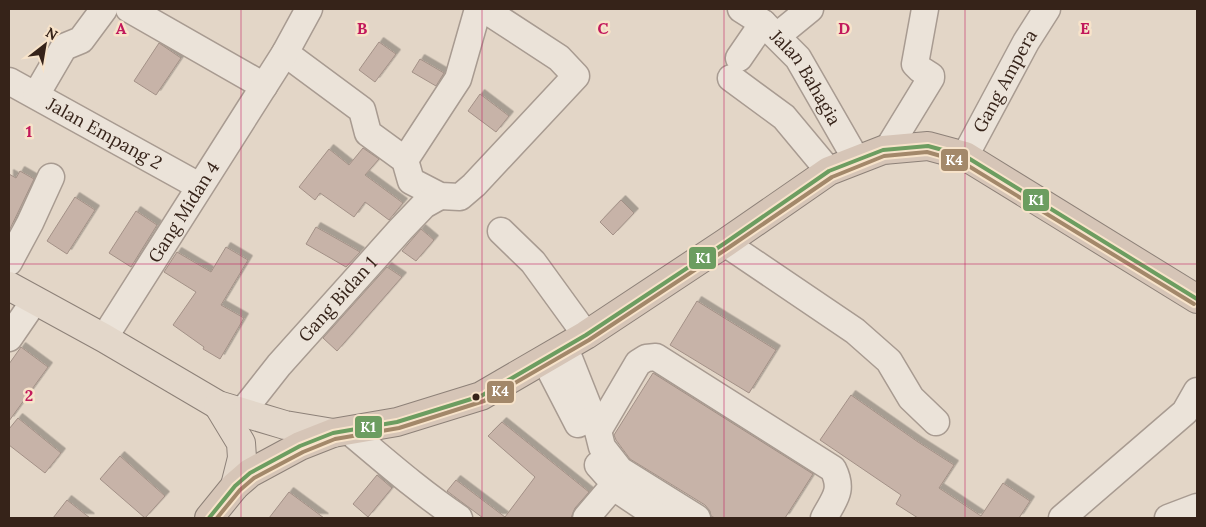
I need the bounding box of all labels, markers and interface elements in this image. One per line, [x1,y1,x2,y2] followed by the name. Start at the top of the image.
[116,18,127,38] text: A
[357,18,368,38] text: B
[597,18,609,38] text: C
[838,18,850,38] text: D
[1080,18,1090,38] text: E
[20,20,70,70] north arrow
[42,23,61,44] text: N
[765,24,846,129] street label: Jalan Bahagia
[968,25,1042,136] street label: Gang Ampera
[42,92,166,174] street label: Jalan Empang 2
[26,121,32,141] text: 1
[940,148,969,172] line badge: K4
[945,151,963,169] text: K4
[143,157,224,267] street label: Gang Midan 4
[1022,188,1050,212] line badge: K1
[1028,191,1044,209] text: K1
[688,246,717,270] line badge: K1
[695,249,711,267] text: K1
[293,251,382,347] street label: Gang Bidan 1
[486,380,515,404] line badge: K4
[491,382,509,400] text: K4
[25,385,33,405] text: 2
[471,392,481,402] unlabelled marker
[354,415,383,439] line badge: K1
[360,418,376,436] text: K1

